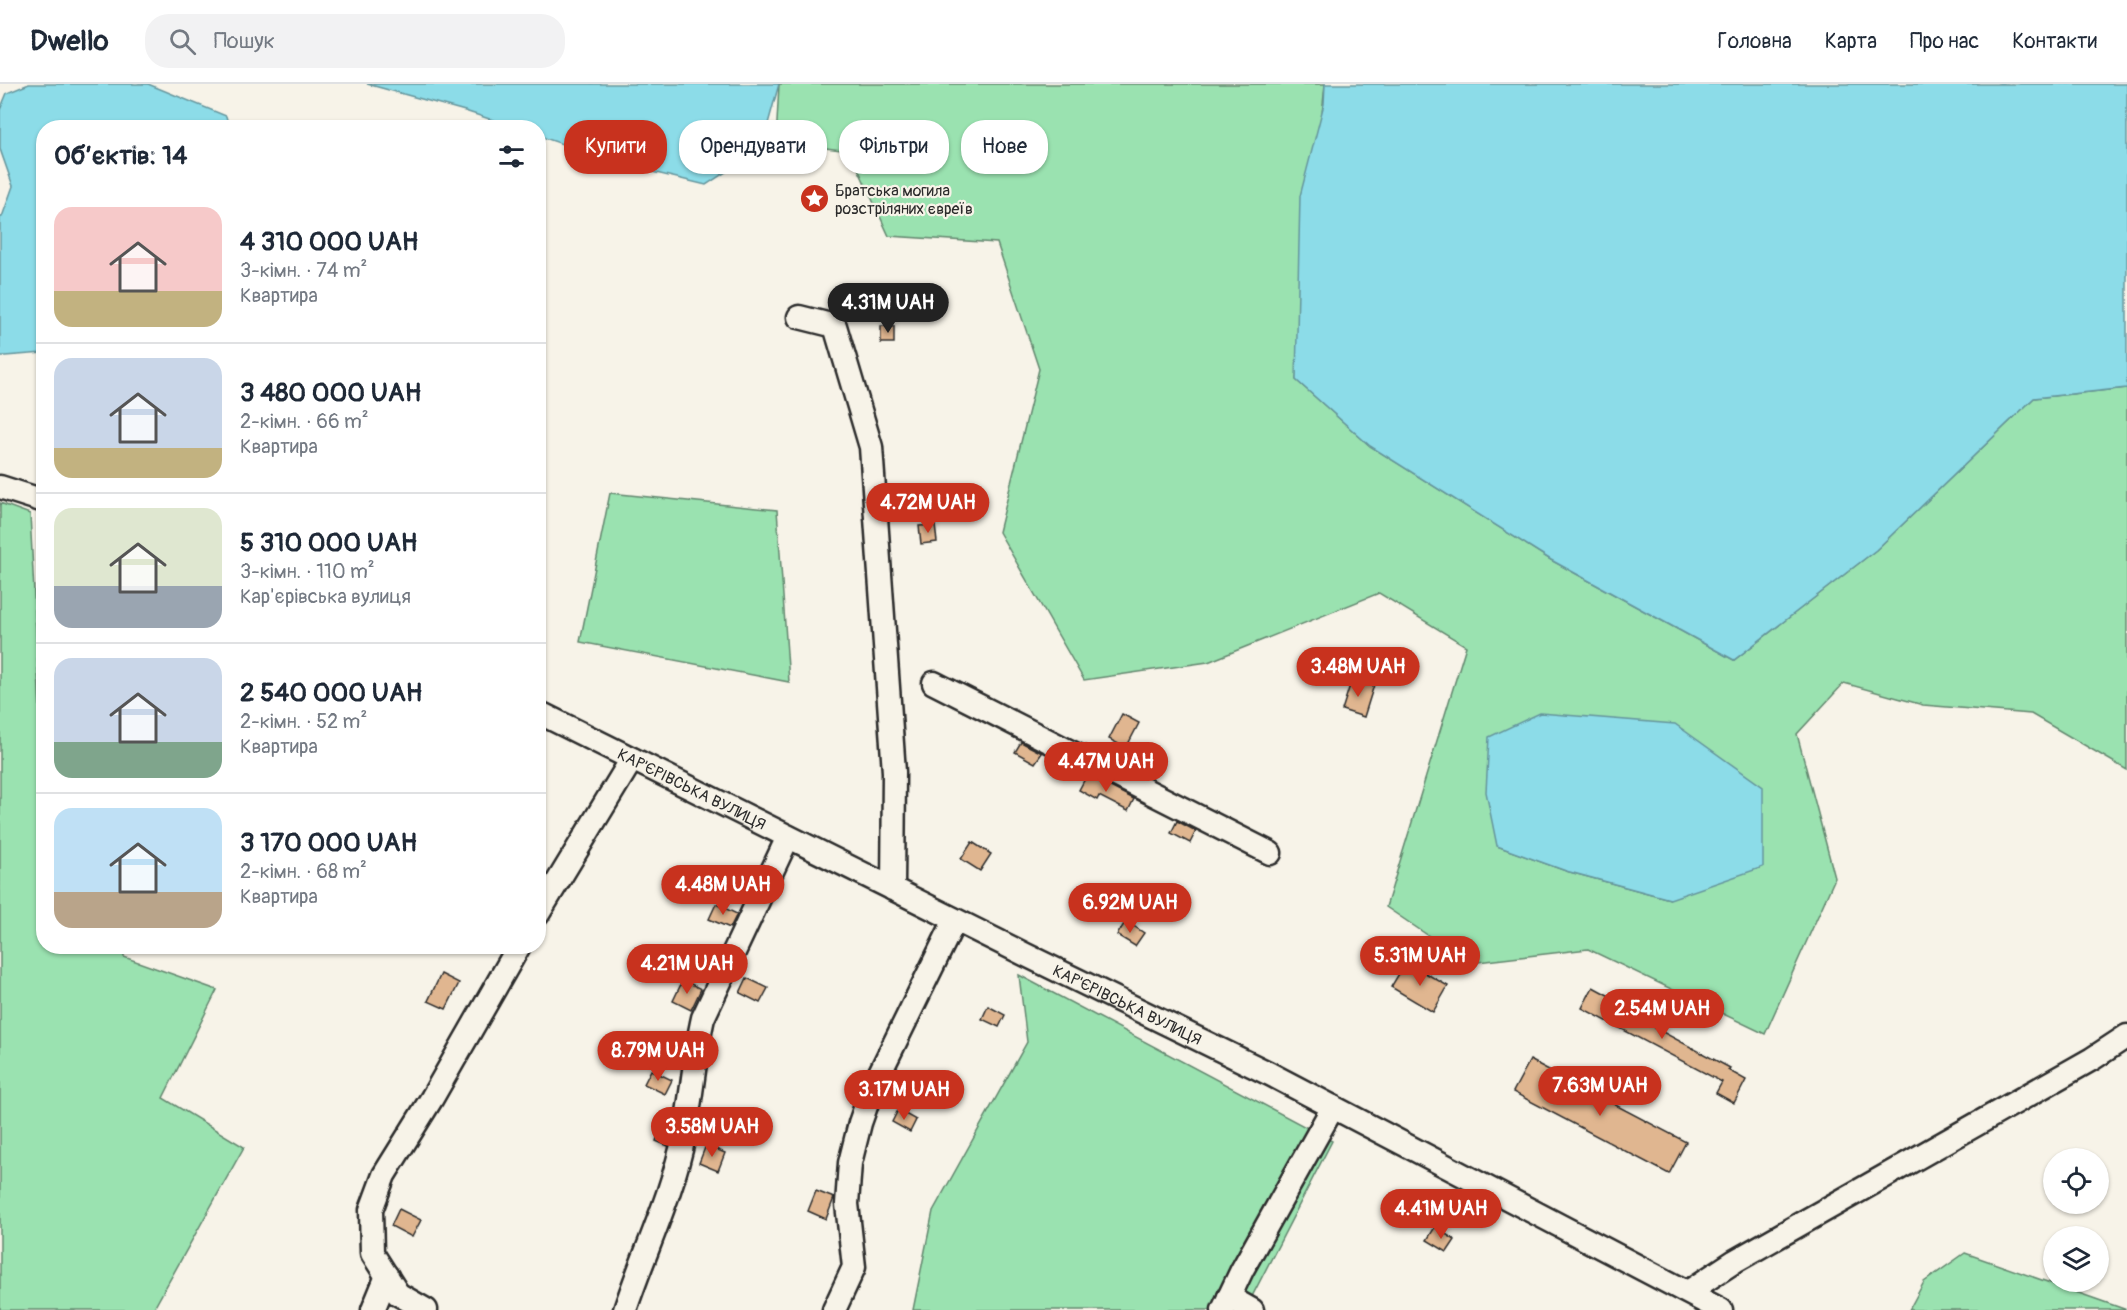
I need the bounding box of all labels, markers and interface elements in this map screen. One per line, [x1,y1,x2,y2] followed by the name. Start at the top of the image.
[145,14,565,68] search box
[30,24,109,59] text: Dwello
[166,25,199,58] icon: search
[214,27,275,55] text: Пошук
[1718,28,1792,55] text: Головна
[1825,28,1877,55] text: Карта
[1910,28,1979,55] text: Про нас
[2012,28,2097,55] text: Контакти
[564,120,667,174] chip: Купити
[679,120,827,174] chip: Орендувати
[839,120,949,174] chip: Фільтри
[961,120,1048,174] chip: Нове
[54,140,187,172] text: Об’єктів: 14
[495,140,528,173] icon: filters
[835,181,973,219] place label: Братська могила розстріляних євреїв
[798,183,830,215] place icon: Братська могила розстріляних євреїв
[240,226,418,258] text: 4 310 000 UAH
[102,231,174,303] icon: home
[240,258,367,283] text: 3-кімн. · 74 m²
[240,283,318,308] text: Квартира
[819,283,957,334] pin: 4.31M UAH
[842,290,934,315] text: 4.31M UAH
[240,377,421,409] text: 3 480 000 UAH
[102,382,174,454] icon: home
[240,409,368,434] text: 2-кімн. · 66 m²
[240,434,318,459] text: Квартира
[859,483,997,534] pin: 4.72M UAH
[880,490,976,515] text: 4.72M UAH
[240,527,417,559] text: 5 310 000 UAH
[102,532,174,604] icon: home
[240,559,374,584] text: 3-кімн. · 110 m²
[240,584,411,609] text: Кар'єрівська вулиця
[1289,647,1427,698] pin: 3.48M UAH
[1311,654,1405,679] text: 3.48M UAH
[240,677,422,709] text: 2 540 000 UAH
[102,682,174,754] icon: home
[240,709,367,734] text: 2-кімн. · 52 m²
[240,734,318,759] text: Квартира
[1037,742,1175,793] pin: 4.47M UAH
[614,744,769,835] street label: КАР'ЄРІВСЬКА ВУЛИЦЯ
[1058,749,1154,774] text: 4.47M UAH
[240,827,417,859] text: 3 170 000 UAH
[102,832,174,904] icon: home
[240,859,367,884] text: 2-кімн. · 68 m²
[654,865,792,916] pin: 4.48M UAH
[675,872,771,897] text: 4.48M UAH
[1061,883,1199,934] pin: 6.92M UAH
[240,884,318,909] text: Квартира
[1082,890,1178,915] text: 6.92M UAH
[1351,936,1489,987] pin: 5.31M UAH
[1374,943,1466,968] text: 5.31M UAH
[618,944,756,995] pin: 4.21M UAH
[641,951,733,976] text: 4.21M UAH
[1049,961,1205,1050] street label: КАР'ЄРІВСЬКА ВУЛИЦЯ
[1593,989,1731,1040] pin: 2.54M UAH
[1614,996,1710,1021] text: 2.54M UAH
[589,1031,727,1082] pin: 8.79M UAH
[612,1038,704,1063] text: 8.79M UAH
[1531,1066,1669,1117] pin: 7.63M UAH
[835,1070,973,1121] pin: 3.17M UAH
[1552,1073,1648,1098] text: 7.63M UAH
[858,1077,950,1102] text: 3.17M UAH
[643,1107,781,1158] pin: 3.58M UAH
[665,1114,759,1139] text: 3.58M UAH
[2043,1148,2109,1292] map controls
[2043,1148,2109,1214] button: locate
[1372,1189,1510,1240] pin: 4.41M UAH
[1394,1196,1488,1221] text: 4.41M UAH
[2043,1226,2109,1292] button: layers

